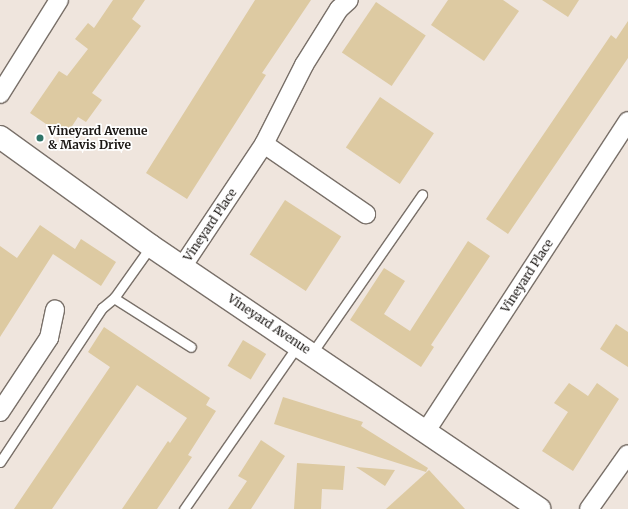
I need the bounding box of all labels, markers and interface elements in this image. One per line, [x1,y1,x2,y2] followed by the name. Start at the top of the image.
[48,124,147,152] place label: Vineyard Avenue & Mavis Drive
[35,133,45,143] marker: Vineyard Avenue & Mavis Drive
[180,186,240,264] street label: Vineyard Place
[498,237,556,315] street label: Vineyard Place
[225,291,313,357] street label: Vineyard Avenue

